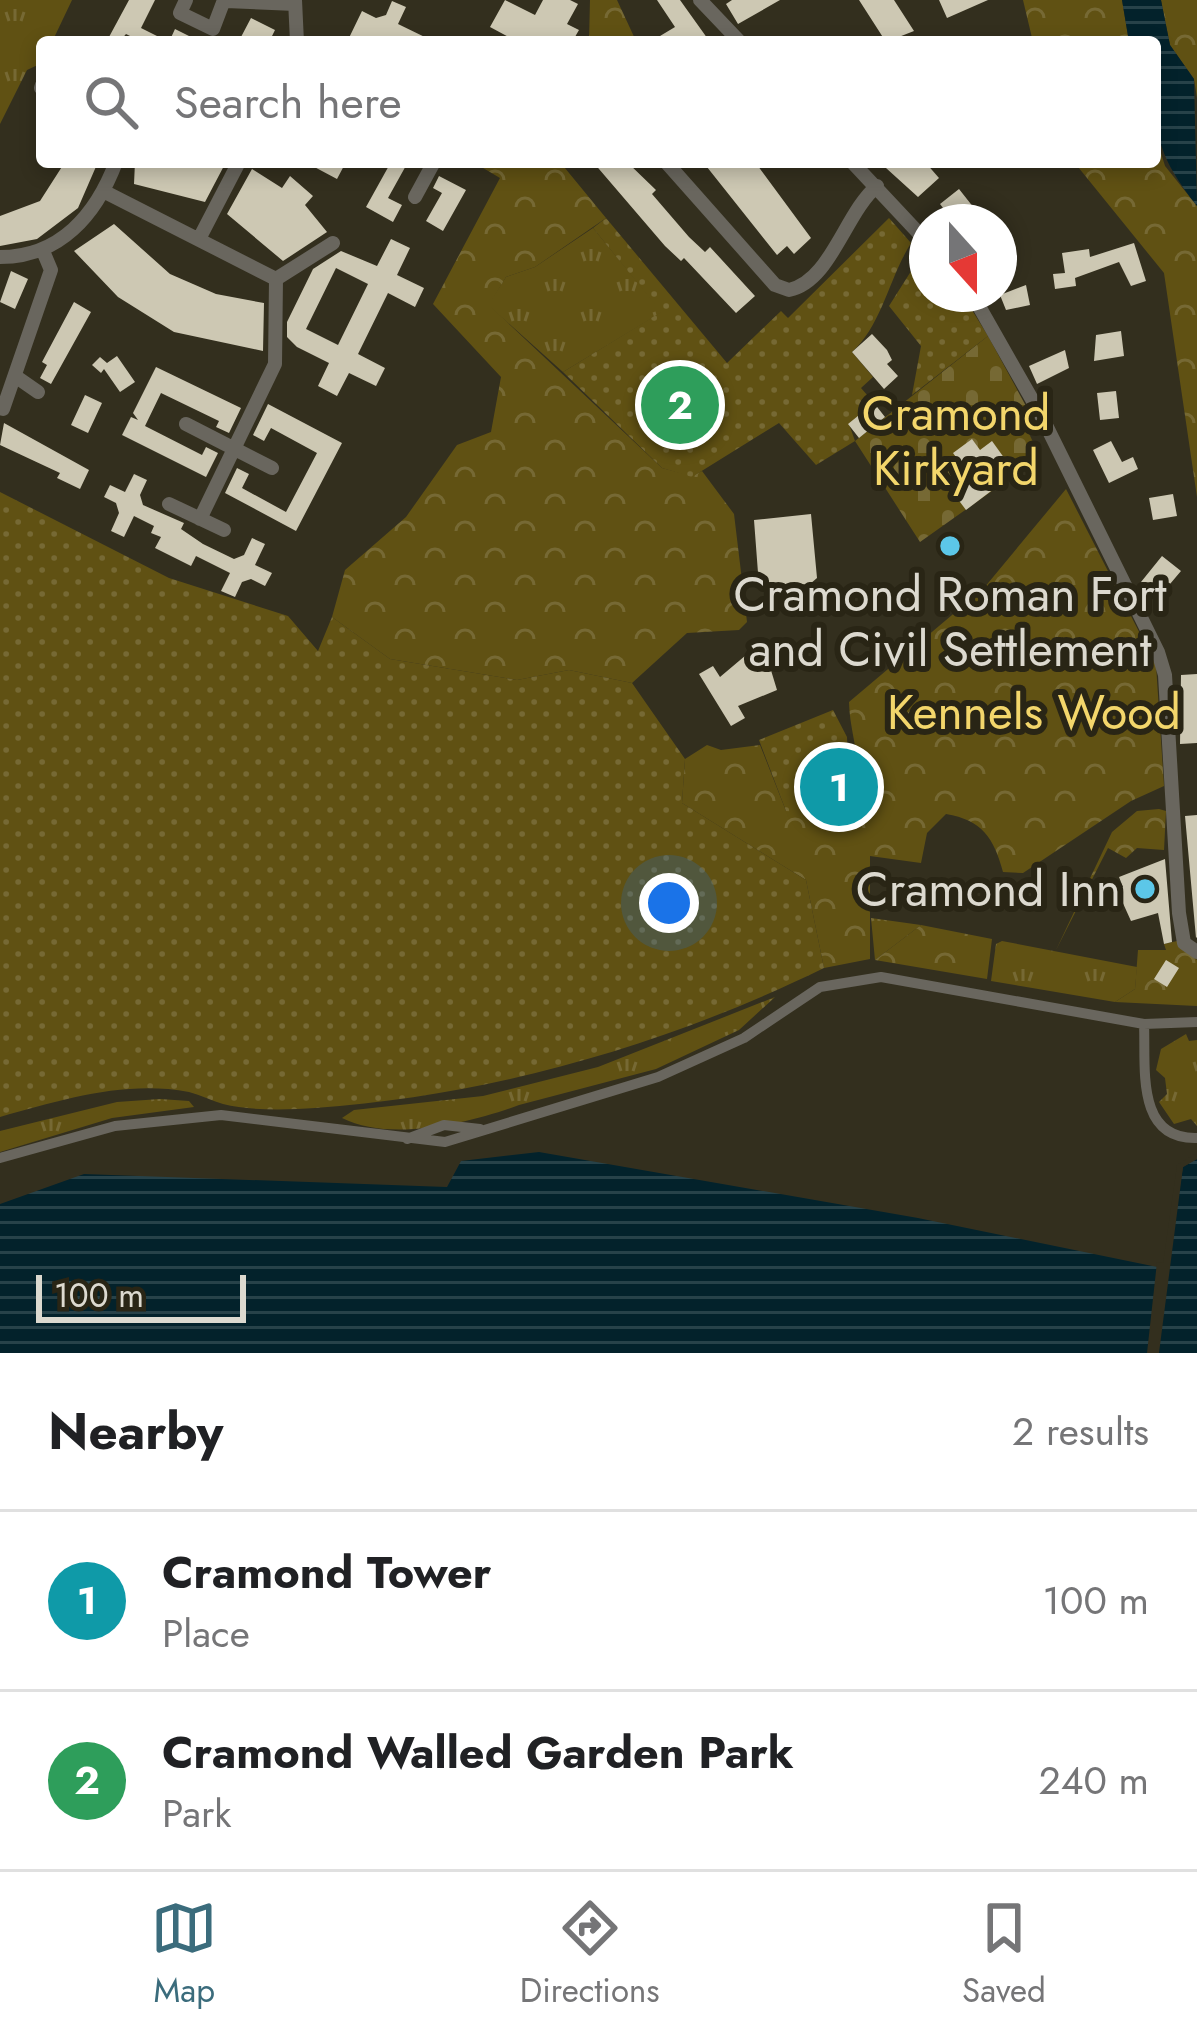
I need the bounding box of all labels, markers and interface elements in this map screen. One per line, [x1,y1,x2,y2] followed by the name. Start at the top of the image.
[36,36,1161,168] search box
[78,69,144,135] icon: search
[174,70,402,135] text: Search here
[909,204,1017,312] north arrow
[641,360,719,450] pin: 2
[862,379,1050,503] park label: Cramond Kirkyard
[937,533,963,559] marker: Cramond Roman Fort and Civil Settlement
[733,560,1167,684] place label: Cramond Roman Fort and Civil Settlement
[887,678,1181,747] park label: Kennels Wood
[800,742,878,832] pin: 1
[856,855,1121,924] place label: Cramond Inn
[639,873,699,933] your location
[1132,876,1158,902] marker: Cramond Inn
[36,1269,246,1322] scale bar
[54,1272,144,1319] text: 100 m
[48,1394,223,1468] text: Nearby
[1012,1403,1149,1460] text: 2 results
[162,1540,491,1605] text: Cramond Tower
[77,1572,97,1629] text: 1
[1043,1572,1149,1629] text: 100 m
[162,1605,250,1662] text: Place
[162,1720,794,1785] text: Cramond Walled Garden Park
[74,1752,100,1809] text: 2
[1039,1752,1149,1809] text: 240 m
[162,1785,232,1842] text: Park
[151,1895,217,2014] tab: Map
[520,1895,660,2014] tab: Directions
[962,1895,1046,2014] tab: Saved

